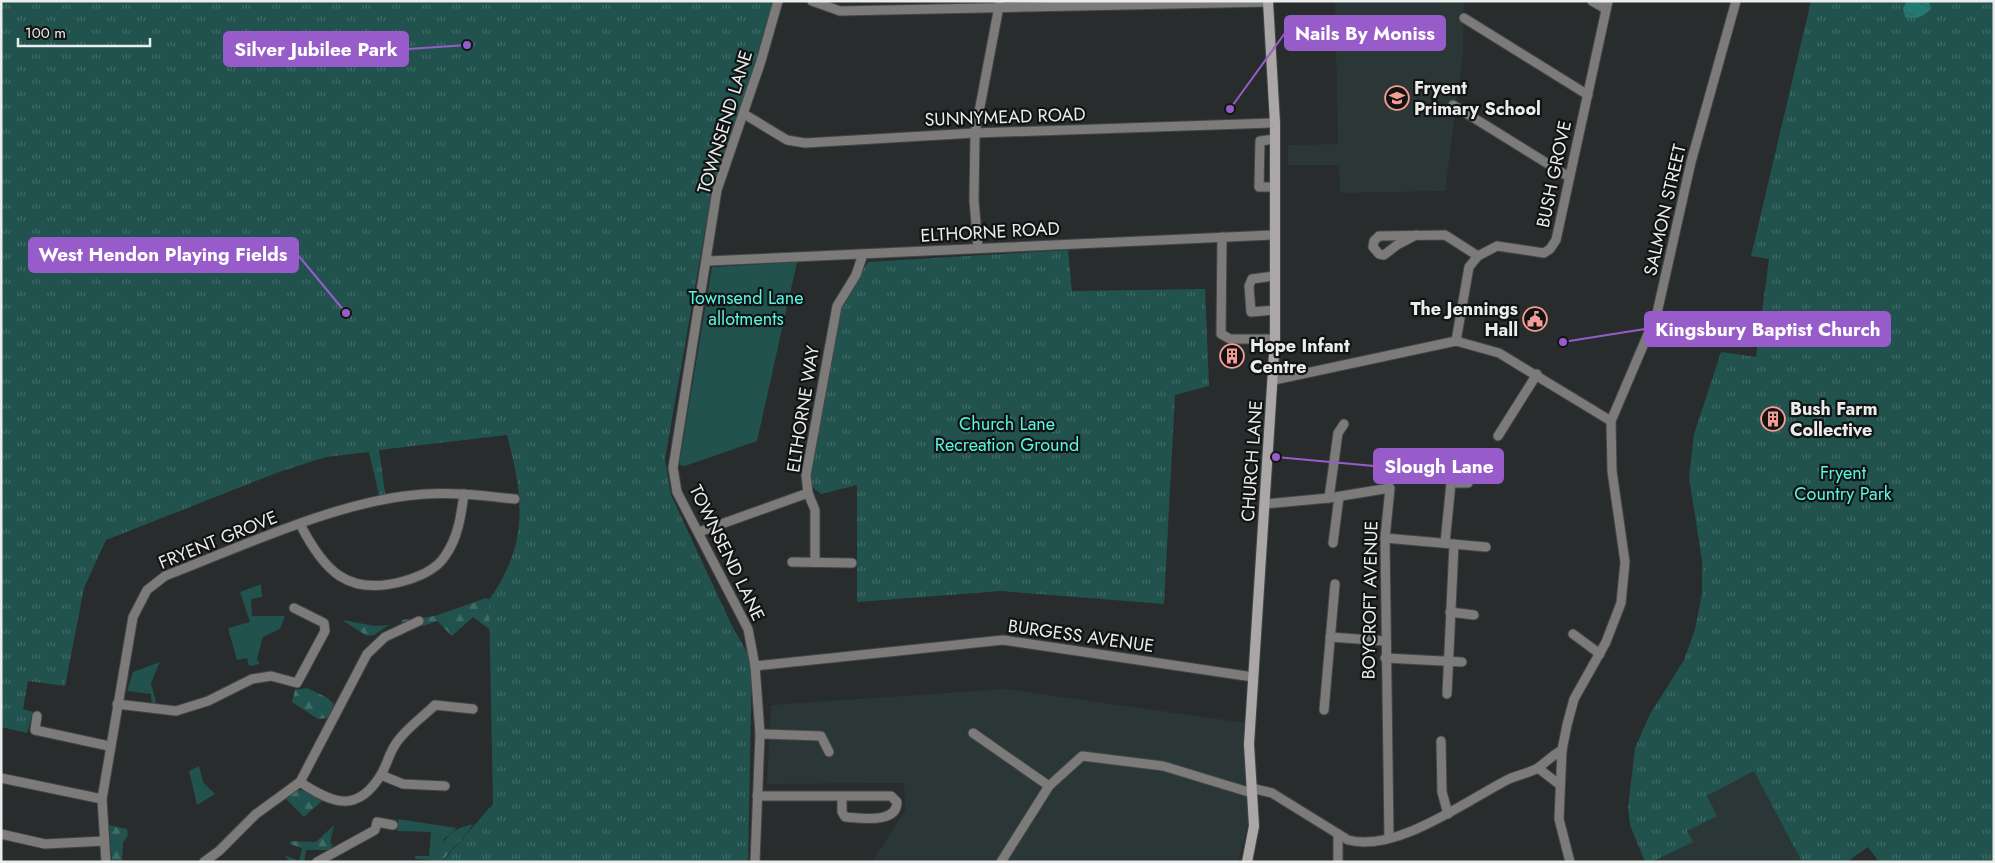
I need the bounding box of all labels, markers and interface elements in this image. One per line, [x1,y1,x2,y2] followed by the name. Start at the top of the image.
[18,15,150,47] scale bar
[1285,16,1445,50] callout: Nails By Moniss
[1295,20,1435,47] text: Nails By Moniss
[25,22,66,44] text: 100 m
[224,32,408,66] callout: Silver Jubilee Park
[234,36,398,63] text: Silver Jubilee Park
[691,47,759,197] street label: TOWNSEND LANE
[1414,75,1541,122] place label: Fryent Primary School
[1384,85,1410,111] school or university icon: Fryent Primary School
[924,101,1086,133] street label: SUNNYMEAD ROAD
[1530,118,1578,230] street label: BUSH GROVE
[1637,141,1693,278] street label: SALMON STREET
[920,215,1060,249] street label: ELTHORNE ROAD
[29,238,298,272] callout: West Hendon Playing Fields
[39,241,288,268] text: West Hendon Playing Fields
[689,285,803,332] park label: Townsend Lane allotments
[1410,296,1518,343] place label: The Jennings Hall
[1522,306,1548,332] public building icon: The Jennings Hall
[1645,312,1890,346] callout: Kingsbury Baptist Church
[1655,316,1881,343] text: Kingsbury Baptist Church
[1250,333,1350,380] place label: Hope Infant Centre
[780,343,826,474] street label: ELTHORNE WAY
[1219,343,1245,369] building icon: Hope Infant Centre
[1790,396,1877,443] place label: Bush Farm Collective
[1235,399,1269,523] street label: CHURCH LANE
[1760,406,1786,432] building icon: Bush Farm Collective
[935,411,1079,458] park label: Church Lane Recreation Ground
[1374,449,1503,483] callout: Slough Lane
[1384,453,1494,480] text: Slough Lane
[1794,460,1892,507] park label: Fryent Country Park
[683,480,771,626] street label: TOWNSEND LANE
[155,504,281,576] street label: FRYENT GROVE
[1356,520,1384,680] street label: BOYCROFT AVENUE
[1006,613,1156,659] street label: BURGESS AVENUE

